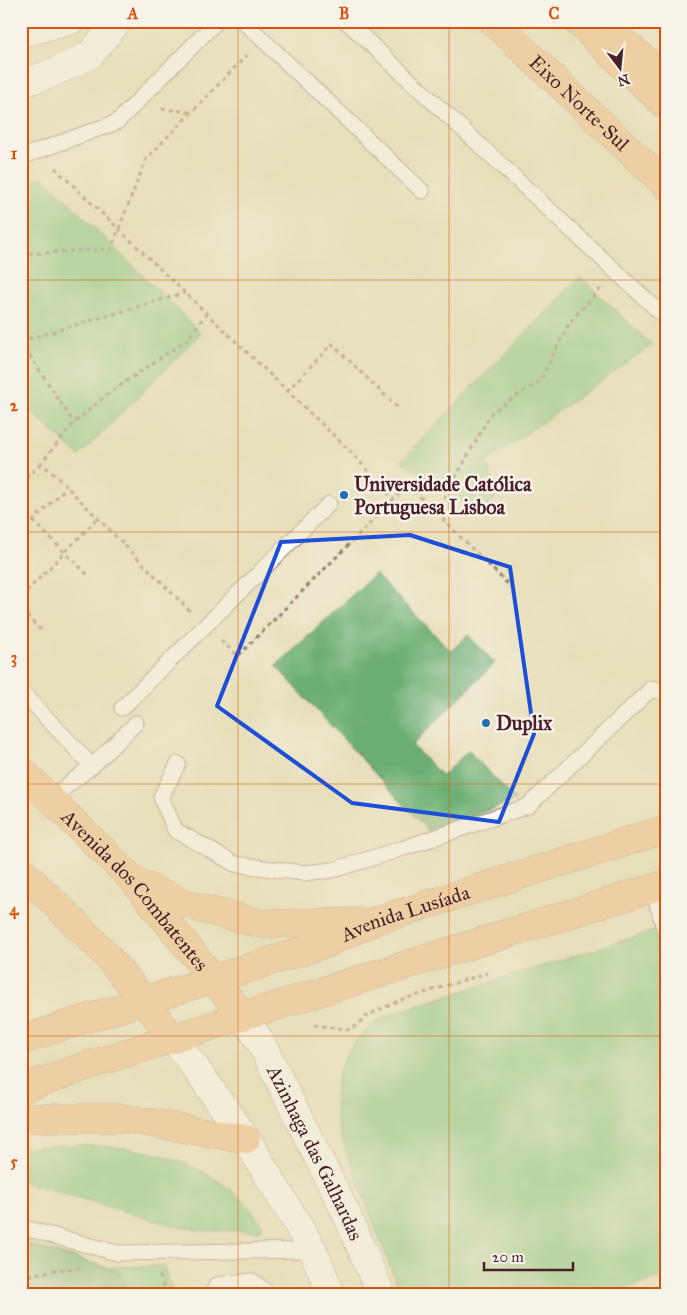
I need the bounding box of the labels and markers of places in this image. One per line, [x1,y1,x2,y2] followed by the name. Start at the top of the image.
[354,472,532,520] place label: Universidade Católica Portuguesa Lisboa
[338,489,350,501] marker: Universidade Católica Portuguesa Lisboa
[496,711,553,736] place label: Duplix
[480,717,492,729] marker: Duplix

